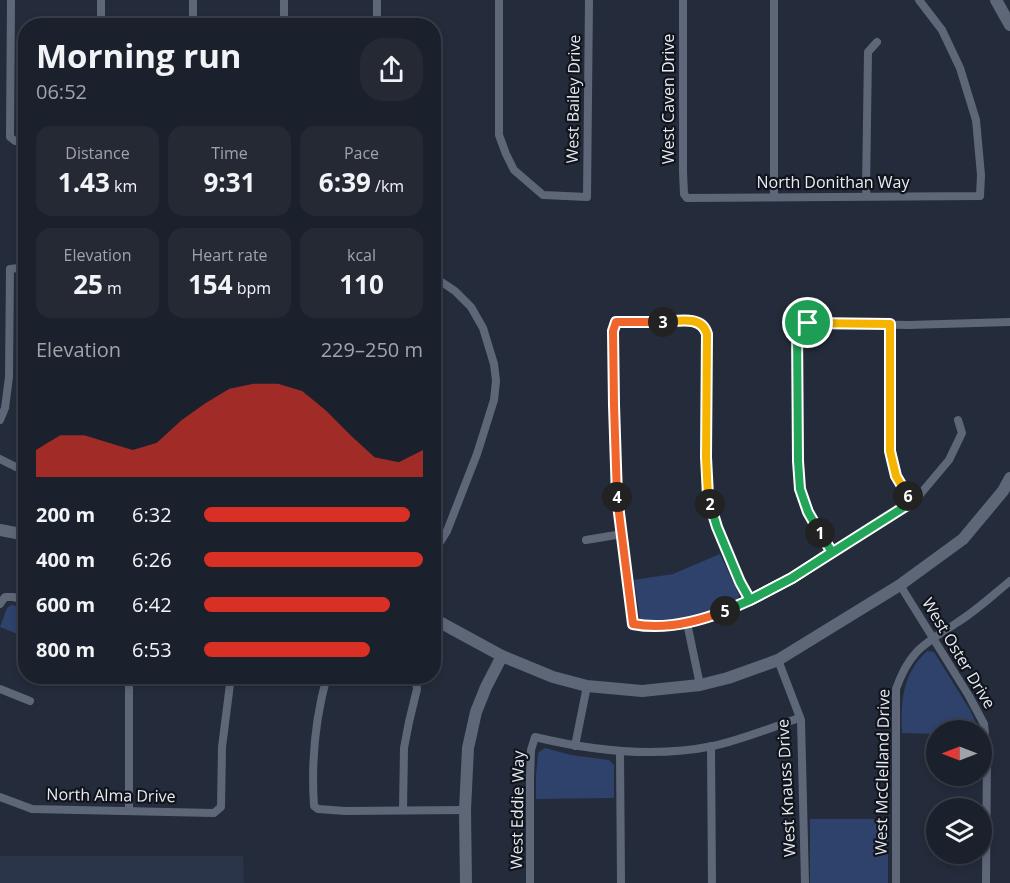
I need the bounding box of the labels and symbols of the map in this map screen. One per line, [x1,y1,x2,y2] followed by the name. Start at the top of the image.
[561,34,585,164] street label: West Bailey Drive
[657,34,679,164] street label: West Caven Drive
[756,171,910,193] street label: North Donithan Way
[782,297,833,348] pin
[648,307,678,337] pin: 3
[893,481,923,511] pin: 6
[602,482,632,512] pin: 4
[695,489,725,519] pin: 2
[805,518,835,548] pin: 1
[917,593,1001,713] street label: West Oster Drive
[710,596,740,626] pin: 5
[870,689,894,855] street label: West McClelland Drive
[771,718,801,858] street label: West Knauss Drive
[926,720,992,786] north arrow
[505,750,529,869] street label: West Eddie Way
[46,783,176,807] street label: North Alma Drive

